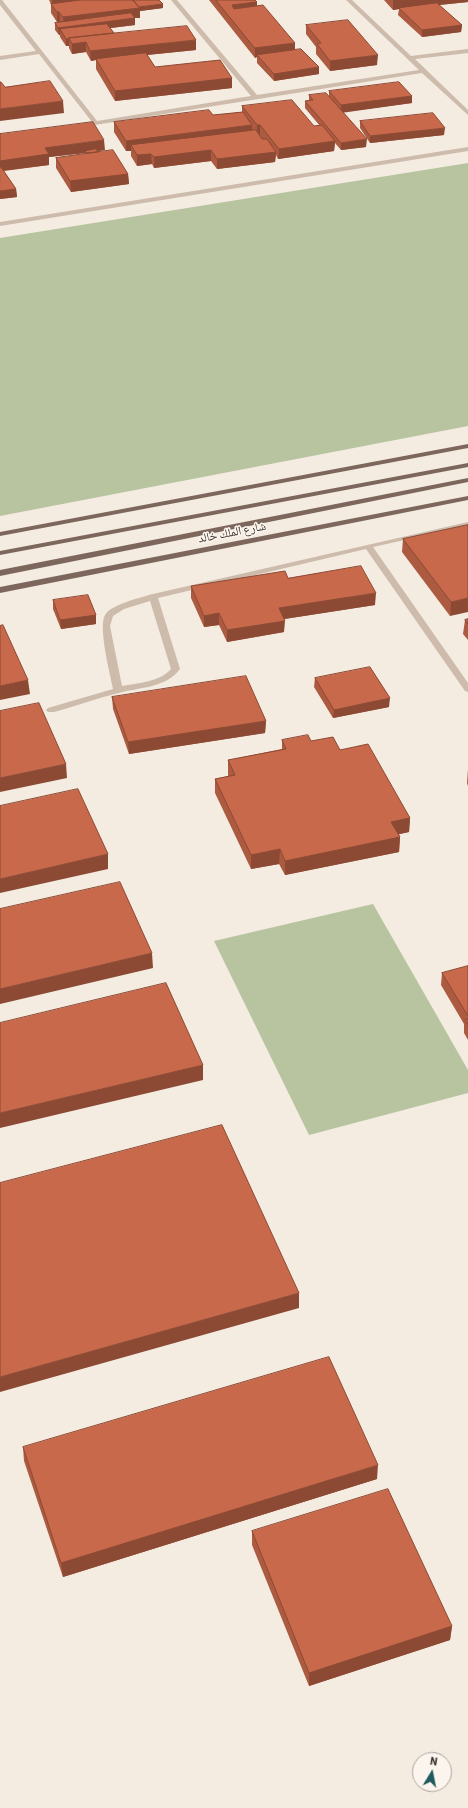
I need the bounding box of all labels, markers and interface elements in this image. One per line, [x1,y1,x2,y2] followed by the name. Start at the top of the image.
[197,518,267,546] street label: شارع الملك خالد
[412,1752,452,1792] north arrow
[429,1754,439,1768] text: N

